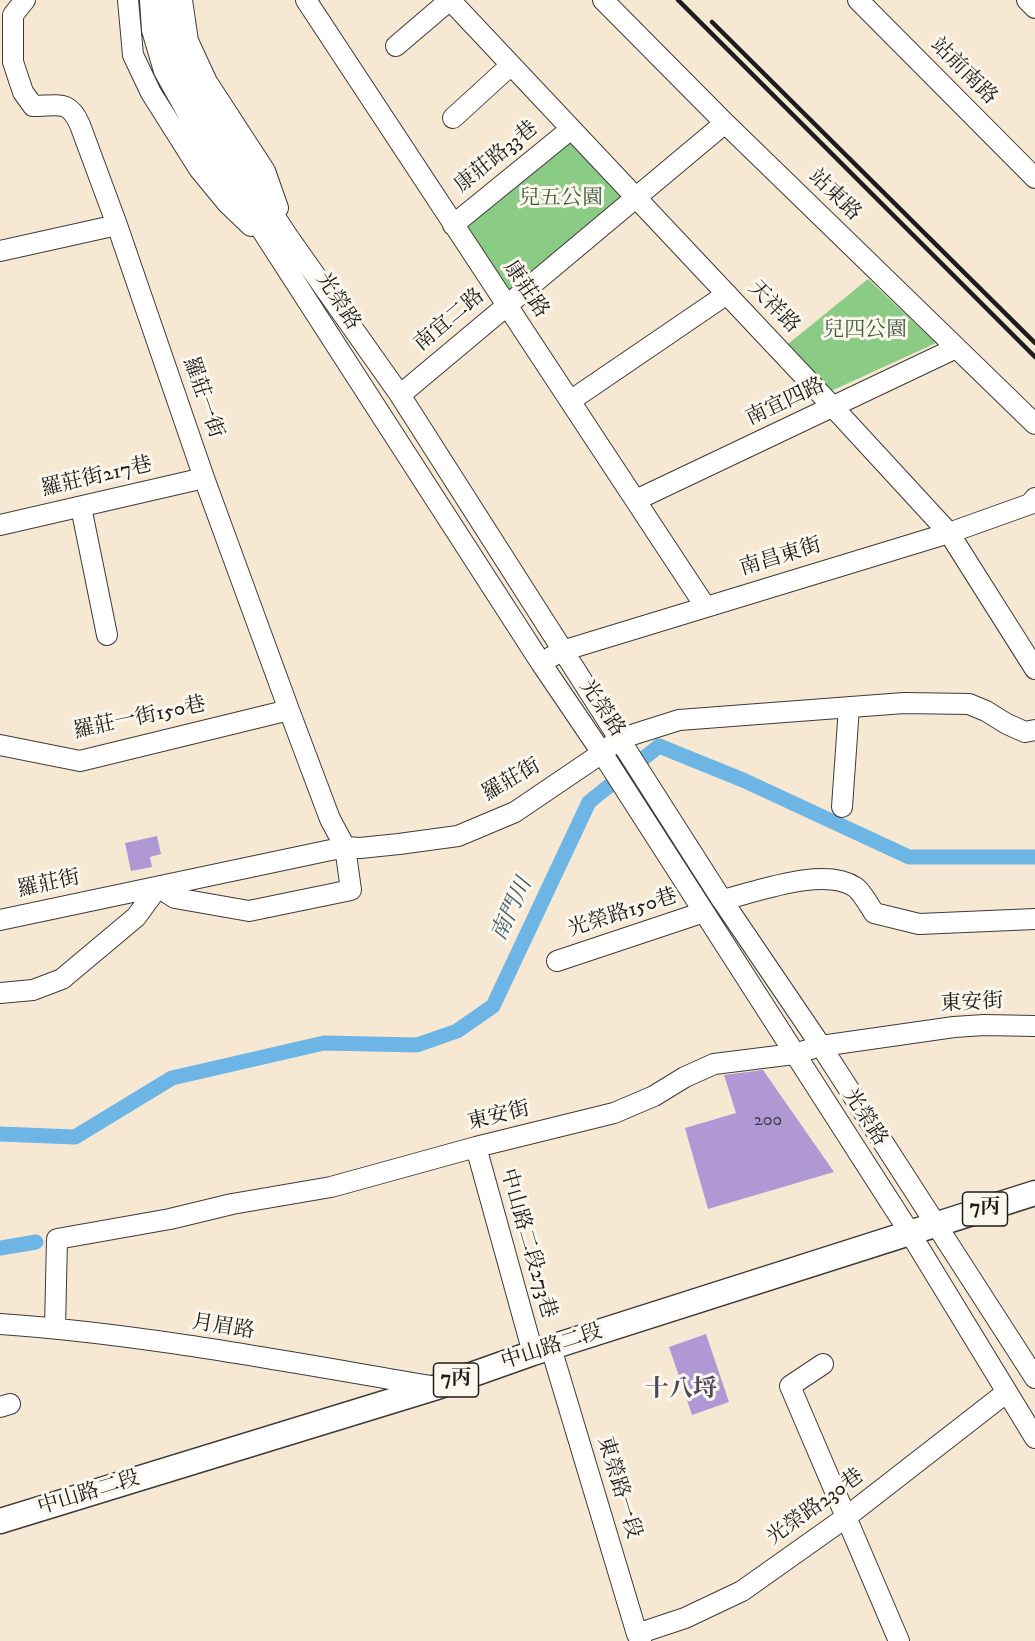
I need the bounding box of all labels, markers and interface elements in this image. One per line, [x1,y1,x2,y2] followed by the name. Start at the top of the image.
[924,33,1002,111] street label: 站前南路
[450,117,544,199] street label: 康莊路33巷
[803,165,865,227] street label: 站東路
[519,187,603,213] park label: 兒五公園
[497,257,553,323] street label: 康莊路
[309,269,365,335] street label: 光榮路
[742,277,804,339] street label: 天祥路
[410,284,490,358] street label: 南宜二路
[823,319,907,345] park label: 兒四公園
[176,354,228,442] street label: 羅莊一街
[743,374,829,432] street label: 南宜四路
[39,453,155,503] street label: 羅莊街217巷
[737,534,825,582] street label: 南昌東街
[573,676,629,742] street label: 光榮路
[72,693,208,745] street label: 羅莊一街150巷
[478,754,546,808] street label: 羅莊街
[16,866,82,904] street label: 羅莊街
[487,875,539,945] water label: 南門川
[565,885,681,943] street label: 光榮路150巷
[940,990,1004,1018] street label: 東安街
[836,1085,892,1151] street label: 光榮路
[465,1097,533,1137] street label: 東安街
[754,1110,782,1132] house number: 200
[494,1166,560,1322] street label: 中山路二段273巷
[962,1192,1008,1226] road number: 7丙
[190,1311,256,1345] street label: 月眉路
[498,1320,606,1376] street label: 中山路二段
[434,1363,478,1397] road number: 7丙
[645,1377,717,1405] district label: 十八埒
[591,1434,645,1542] street label: 東榮路一段
[763,1464,869,1552] street label: 光榮路230巷
[35,1467,143,1521] street label: 中山路二段

